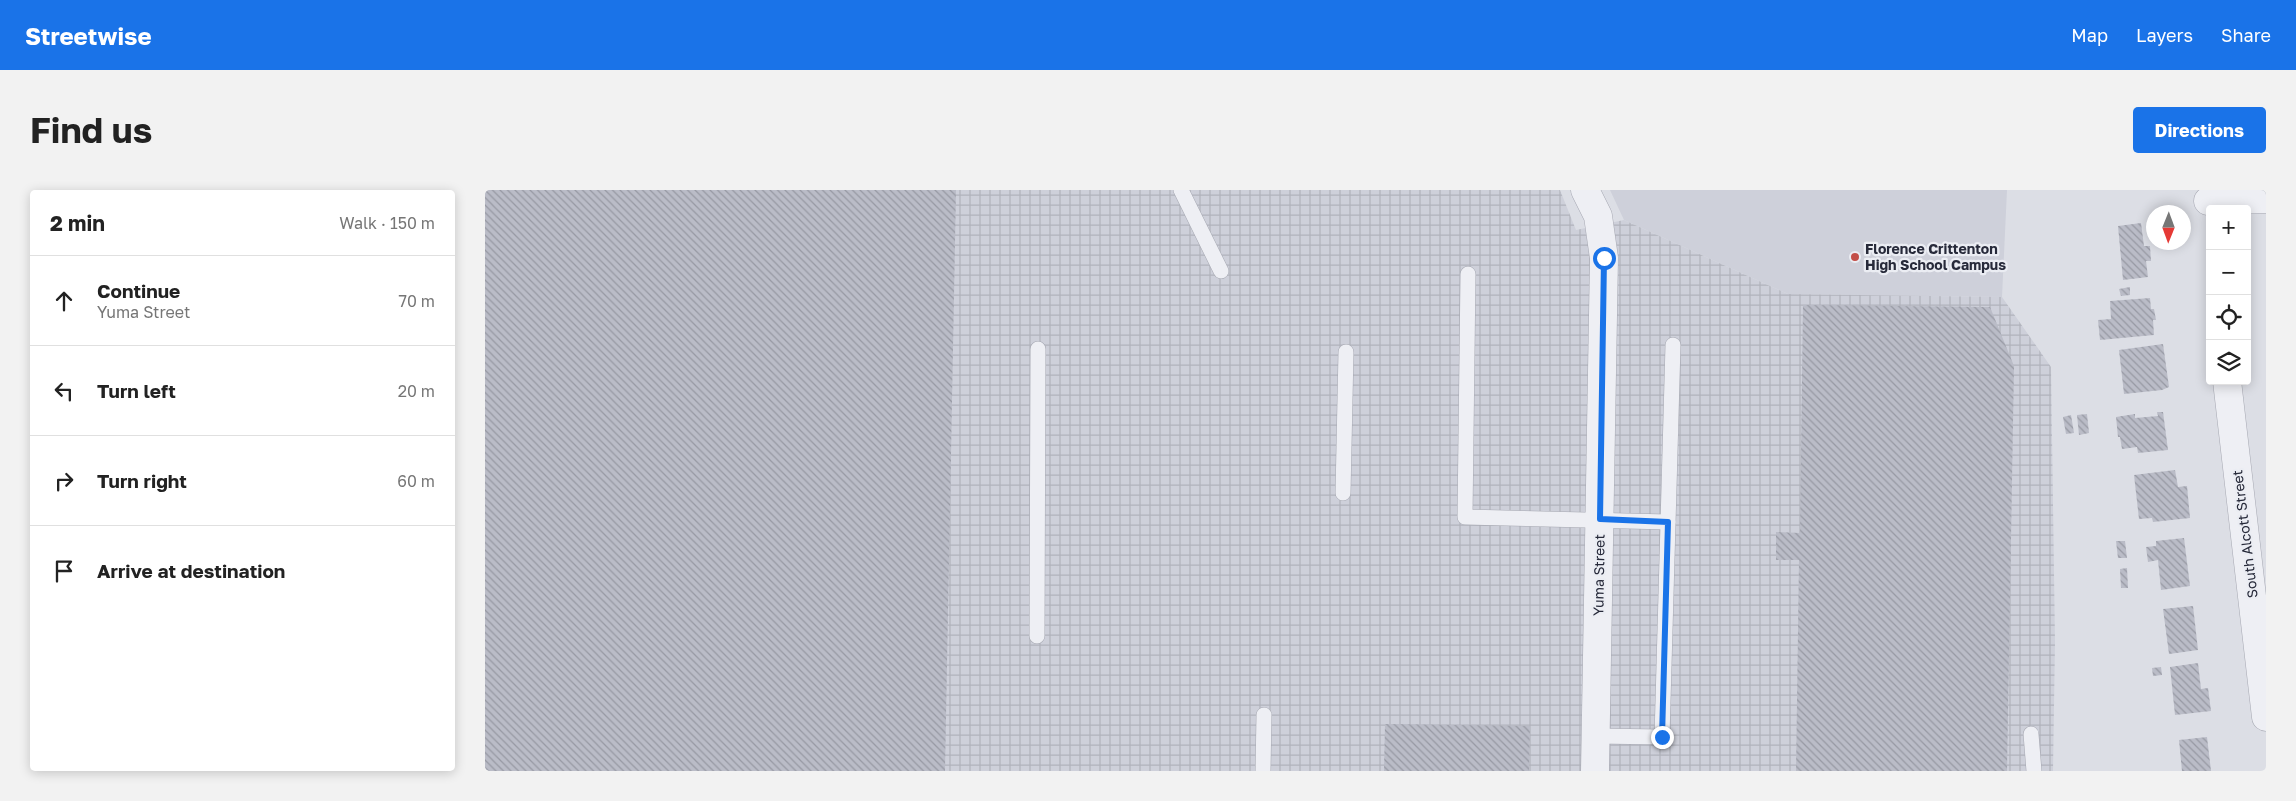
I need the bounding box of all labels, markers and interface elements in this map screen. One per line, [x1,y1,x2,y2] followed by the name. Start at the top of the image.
[25,21,152,50] text: Streetwise
[2071,24,2108,46] text: Map
[2136,24,2193,46] text: Layers
[2221,24,2271,46] text: Share
[2133,107,2266,153] button: Directions
[30,109,152,151] text: Find us
[2146,205,2191,250] north arrow
[2206,205,2251,385] map controls
[2206,205,2251,250] button: +
[50,210,105,236] text: 2 min
[339,213,435,233] text: Walk · 150 m
[1865,240,2006,273] place label: Florence Crittenton High School Campus
[1593,247,1616,270] route start
[2206,250,2251,295] button: −
[1849,251,1861,263] marker: Florence Crittenton High School Campus
[97,279,180,302] text: Continue
[50,287,78,315] icon: ahead
[398,291,435,311] text: 70 m
[2206,295,2251,340] button: locate
[97,302,191,322] text: Yuma Street
[2206,340,2251,385] button: layers
[50,377,78,405] icon: left
[97,379,176,402] text: Turn left
[398,381,435,401] text: 20 m
[50,467,78,495] icon: right
[97,469,187,492] text: Turn right
[2228,469,2261,599] street label: South Alcott Street
[397,471,435,491] text: 60 m
[1589,534,1608,616] street label: Yuma Street
[50,557,78,585] icon: arrive
[97,559,285,582] text: Arrive at destination
[1651,726,1674,749] route end

